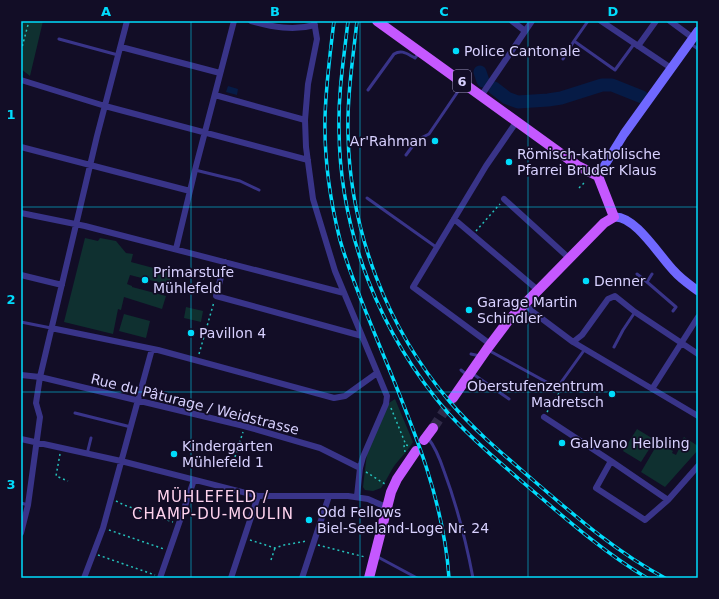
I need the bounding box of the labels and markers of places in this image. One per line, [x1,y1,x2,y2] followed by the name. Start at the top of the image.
[464,43,580,59] place label: Police Cantonale
[451,46,461,56] marker: Police Cantonale
[350,133,427,149] place label: Ar'Rahman
[430,136,440,146] marker: Ar'Rahman
[517,146,661,178] place label: Römisch-katholische Pfarrei Bruder Klaus
[504,157,514,167] marker: Römisch-katholische Pfarrei Bruder Klaus
[153,264,234,296] place label: Primarstufe Mühlefeld
[594,273,646,289] place label: Denner
[140,275,150,285] marker: Primarstufe Mühlefeld
[581,276,591,286] marker: Denner
[477,294,577,326] place label: Garage Martin Schindler
[464,305,474,315] marker: Garage Martin Schindler
[199,325,266,341] place label: Pavillon 4
[186,328,196,338] marker: Pavillon 4
[467,378,604,410] place label: Oberstufenzentrum Madretsch
[607,389,617,399] marker: Oberstufenzentrum Madretsch
[570,435,690,451] place label: Galvano Helbling
[182,438,273,470] place label: Kindergarten Mühlefeld 1
[557,438,567,448] marker: Galvano Helbling
[169,449,179,459] marker: Kindergarten Mühlefeld 1
[317,504,489,536] place label: Odd Fellows Biel-Seeland-Loge Nr. 24
[304,515,314,525] marker: Odd Fellows Biel-Seeland-Loge Nr. 24

